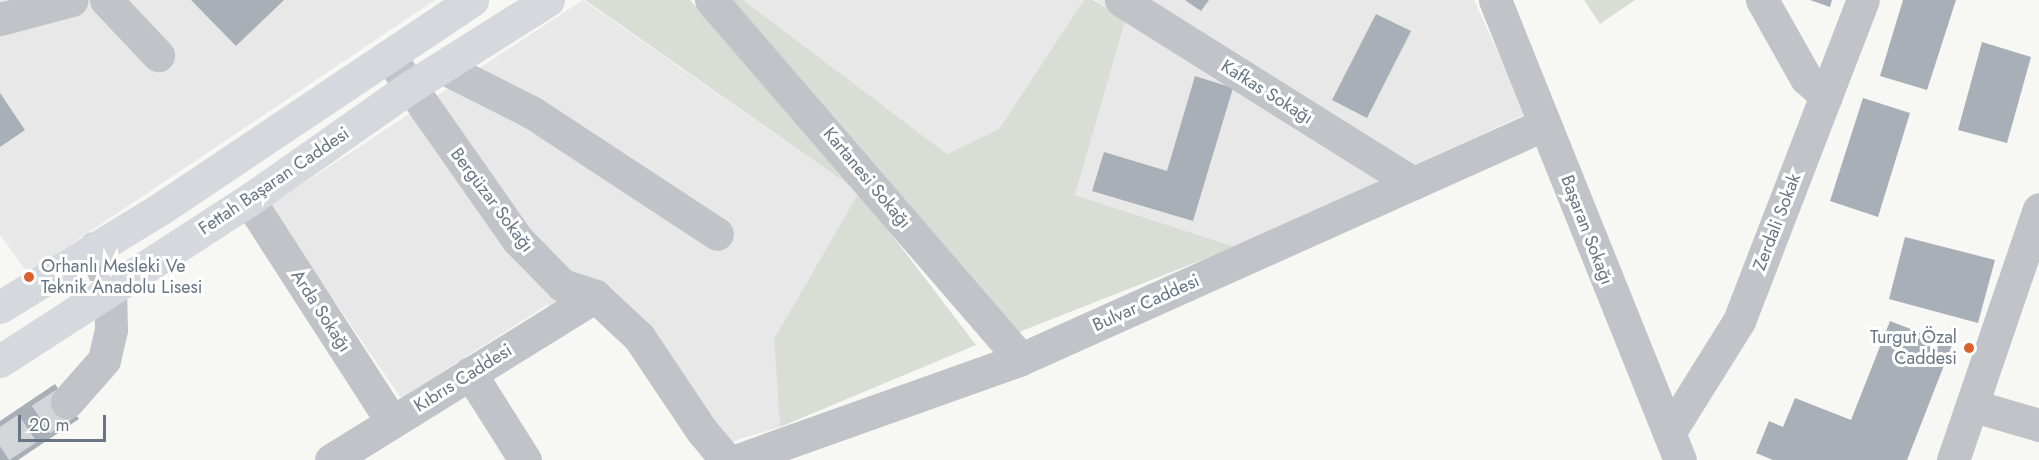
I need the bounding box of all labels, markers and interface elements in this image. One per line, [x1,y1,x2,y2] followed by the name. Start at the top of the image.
[1217,55,1317,129] street label: Kafkas Sokağı
[195,123,353,239] street label: Fettah Başaran Caddesi
[818,123,916,233] street label: Kartanesi Sokağı
[446,144,538,256] street label: Bergüzar Sokağı
[1749,170,1805,274] street label: Zerdali Sokak
[1556,172,1618,288] street label: Başaran Sokağı
[41,256,203,298] place label: Orhanlı Mesleki Ve Teknik Anadolu Lisesi
[286,266,356,356] street label: Arda Sokağı
[22,270,36,284] marker: Orhanlı Mesleki Ve Teknik Anadolu Lisesi
[1089,270,1203,336] street label: Bulvar Caddesi
[1870,327,1957,370] place label: Turgut Özal Caddesi
[410,339,516,417] street label: Kıbrıs Caddesi
[1962,341,1976,355] marker: Turgut Özal Caddesi
[21,403,110,441] scale bar
[29,412,69,438] text: 20 m

